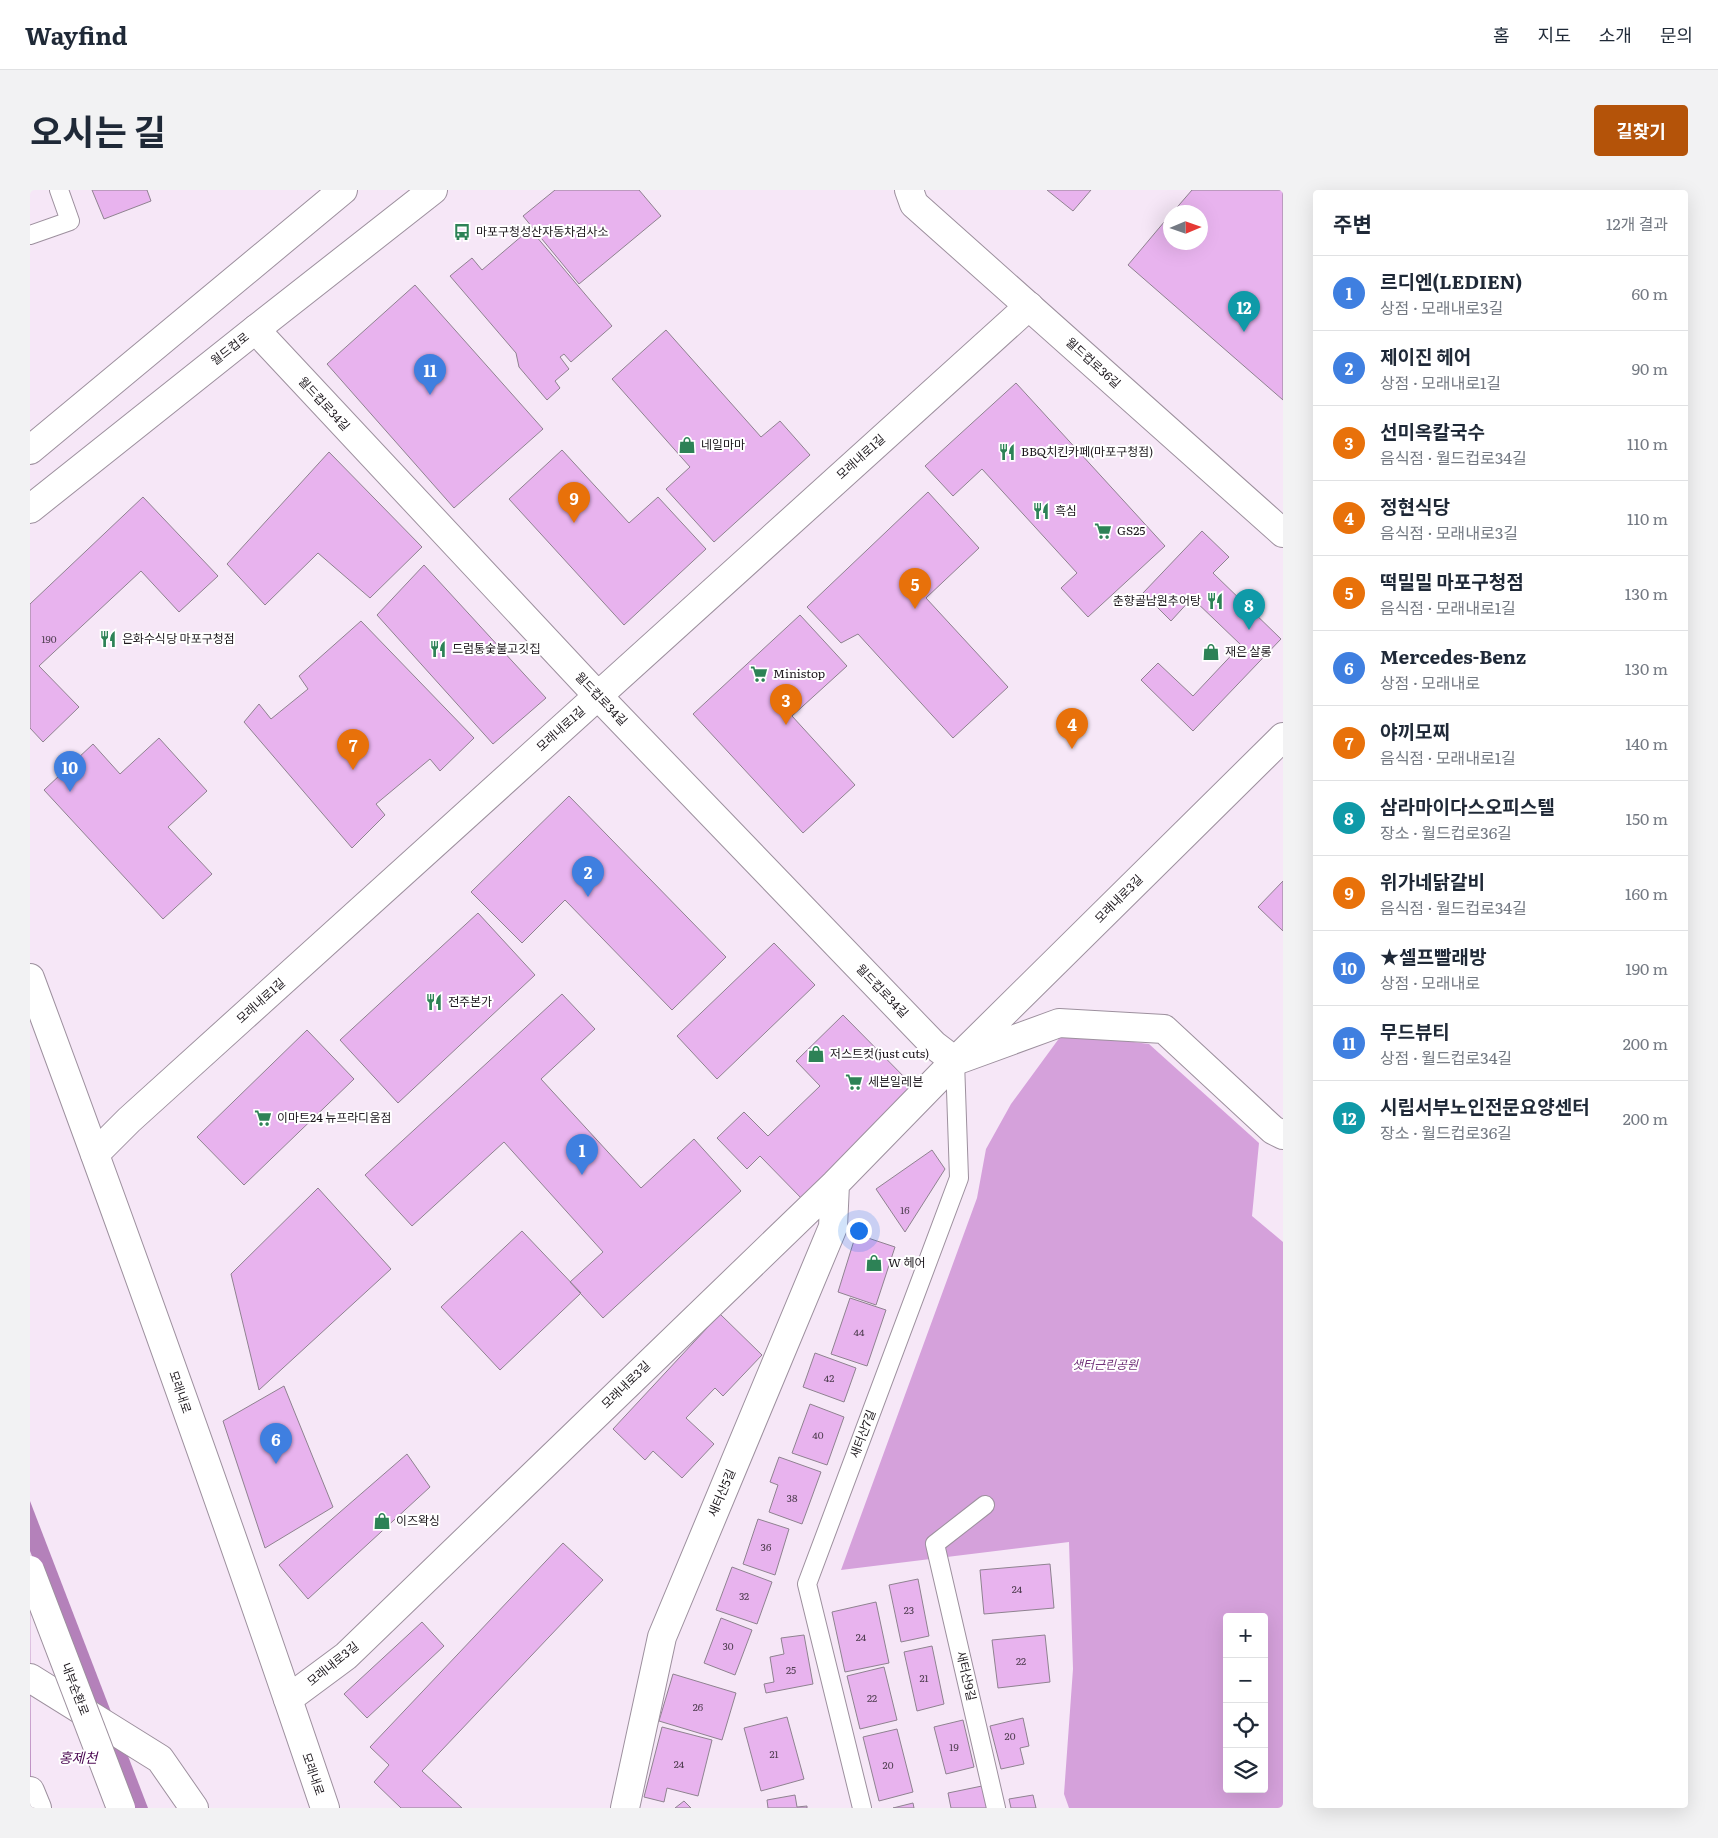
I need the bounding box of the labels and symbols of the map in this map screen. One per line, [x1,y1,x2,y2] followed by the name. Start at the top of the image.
[1163,205,1208,250] north arrow
[452,222,472,242] bus stop icon: 마포구청성산자동차검사소
[476,222,608,240] place label: 마포구청성산자동차검사소
[1228,291,1260,332] pin: 12
[206,328,252,369] street label: 월드컵로
[1062,333,1125,392] street label: 월드컵로36길
[414,354,446,395] pin: 11
[295,372,355,434] street label: 월드컵로34길
[832,429,889,483] street label: 모래내로1길
[677,435,697,455] shop icon: 네일마마
[701,435,745,453] place label: 네일마마
[997,442,1017,462] restaurant icon: BBQ치킨카페(마포구청점)
[1021,442,1153,460] place label: BBQ치킨카페(마포구청점)
[558,482,590,523] pin: 9
[1031,501,1051,521] restaurant icon: 흑심
[1055,501,1077,519] place label: 흑심
[1093,521,1113,541] supermarket icon: GS25
[1117,521,1145,539] place label: GS25
[899,568,931,609] pin: 5
[1233,589,1265,630] pin: 8
[1113,591,1201,609] place label: 춘향골남원추어탕
[1205,591,1225,611] restaurant icon: 춘향골남원추어탕
[98,629,118,649] restaurant icon: 은화수식당 마포구청점
[122,629,235,647] place label: 은화수식당 마포구청점
[41,631,57,646] house number: 190
[428,639,448,659] restaurant icon: 드럼통숯불고깃집
[452,639,540,657] place label: 드럼통숯불고깃집
[1201,642,1221,662] shop icon: 재은 살롱
[1225,642,1272,660] place label: 재은 살롱
[749,664,769,684] supermarket icon: Ministop
[773,664,825,682] place label: Ministop
[572,668,632,729] street label: 월드컵로34길
[770,684,802,725] pin: 3
[532,701,589,755] street label: 모래내로1길
[1056,708,1088,749] pin: 4
[337,729,369,770] pin: 7
[54,751,86,792] pin: 10
[572,856,604,897] pin: 2
[1090,870,1146,926] street label: 모래내로3길
[853,960,913,1021] street label: 월드컵로34길
[232,973,289,1027] street label: 모래내로1길
[424,992,444,1012] restaurant icon: 전주본가
[448,992,492,1010] place label: 전주본가
[806,1044,826,1064] shop icon: 저스트컷(just cuts)
[830,1044,929,1062] place label: 저스트컷(just cuts)
[844,1072,864,1092] supermarket icon: 세븐일레븐
[868,1072,923,1090] place label: 세븐일레븐
[253,1108,273,1128] supermarket icon: 이마트24 뉴프라디움점
[277,1108,391,1126] place label: 이마트24 뉴프라디움점
[566,1134,598,1175] pin: 1
[900,1202,910,1217] house number: 16
[846,1218,872,1244] your location
[864,1253,884,1273] shop icon: W 헤어
[888,1253,926,1271] place label: W 헤어
[853,1324,865,1339] house number: 44
[1072,1355,1139,1373] park label: 샛터근린공원
[597,1356,654,1412] street label: 모래내로3길
[165,1368,197,1415] street label: 모래내로
[824,1370,834,1385] house number: 42
[845,1407,879,1460] street label: 새터산7길
[260,1423,292,1464] pin: 6
[812,1427,824,1442] house number: 40
[703,1466,739,1519] street label: 새터산5길
[787,1490,798,1505] house number: 38
[372,1511,392,1531] shop icon: 이즈왁싱
[396,1511,440,1529] place label: 이즈왁싱
[761,1539,772,1554] house number: 36
[1012,1581,1023,1596] house number: 24
[739,1588,749,1603] house number: 32
[904,1602,914,1617] house number: 23
[856,1629,867,1644] house number: 24
[303,1637,362,1690] street label: 모래내로3길
[722,1638,734,1653] house number: 30
[953,1649,981,1702] street label: 새터산9길
[1016,1653,1026,1668] house number: 22
[58,1660,94,1718] street label: 내부순환로
[786,1662,796,1677] house number: 25
[919,1670,929,1685] house number: 21
[867,1690,877,1705] house number: 22
[693,1699,704,1714] house number: 26
[1005,1728,1016,1743] house number: 20
[949,1739,959,1754] house number: 19
[769,1746,779,1761] house number: 21
[59,1747,98,1767] water label: 홍제천
[298,1750,330,1797] street label: 모래내로
[674,1756,685,1771] house number: 24
[883,1757,894,1772] house number: 20

